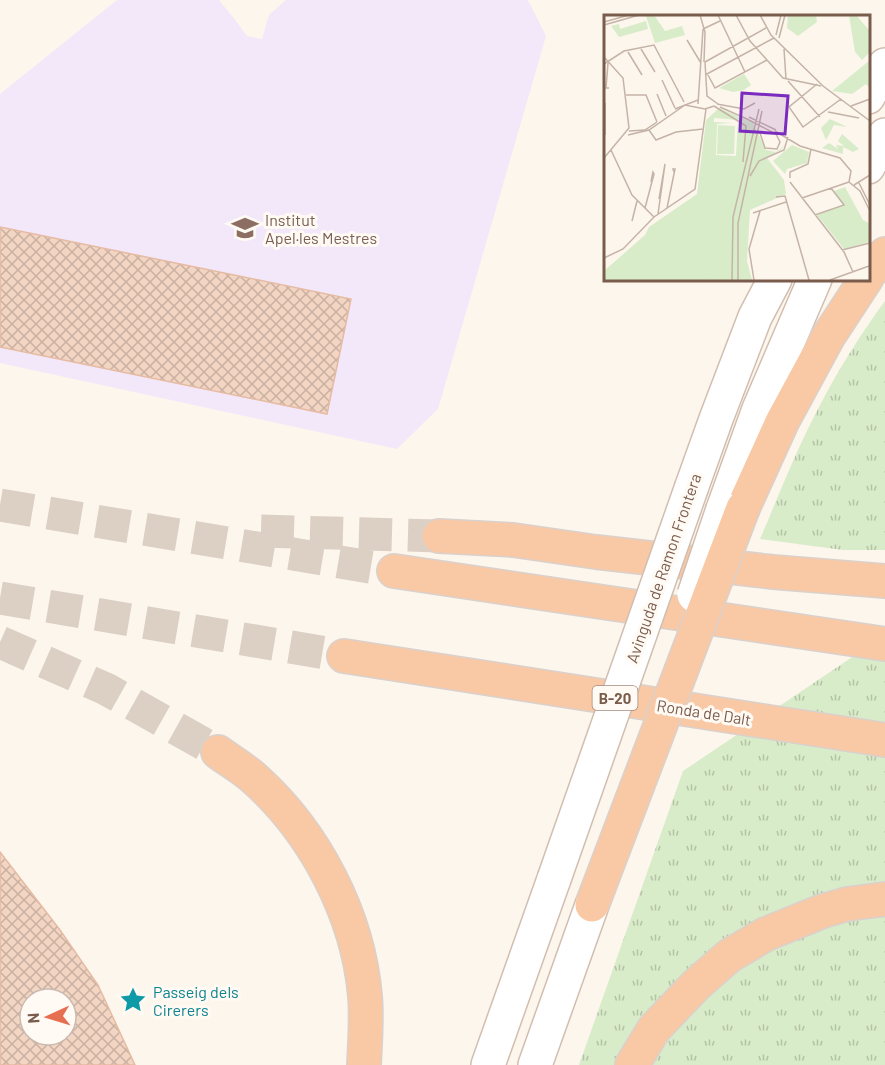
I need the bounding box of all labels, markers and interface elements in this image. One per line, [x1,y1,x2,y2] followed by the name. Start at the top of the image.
[604,15,870,280] inset map
[265,210,377,247] place label: Institut Apel·les Mestres
[230,213,260,243] school or university icon: Institut Apel·les Mestres
[622,471,704,665] street label: Avinguda de Ramon Frontera
[592,686,638,710] road number: B-20
[656,695,752,729] street label: Ronda de Dalt
[153,982,239,1019] place label: Passeig dels Cirerers
[118,985,148,1015] place icon: Passeig dels Cirerers
[18,987,78,1047] north arrow
[23,1012,42,1024] text: N

